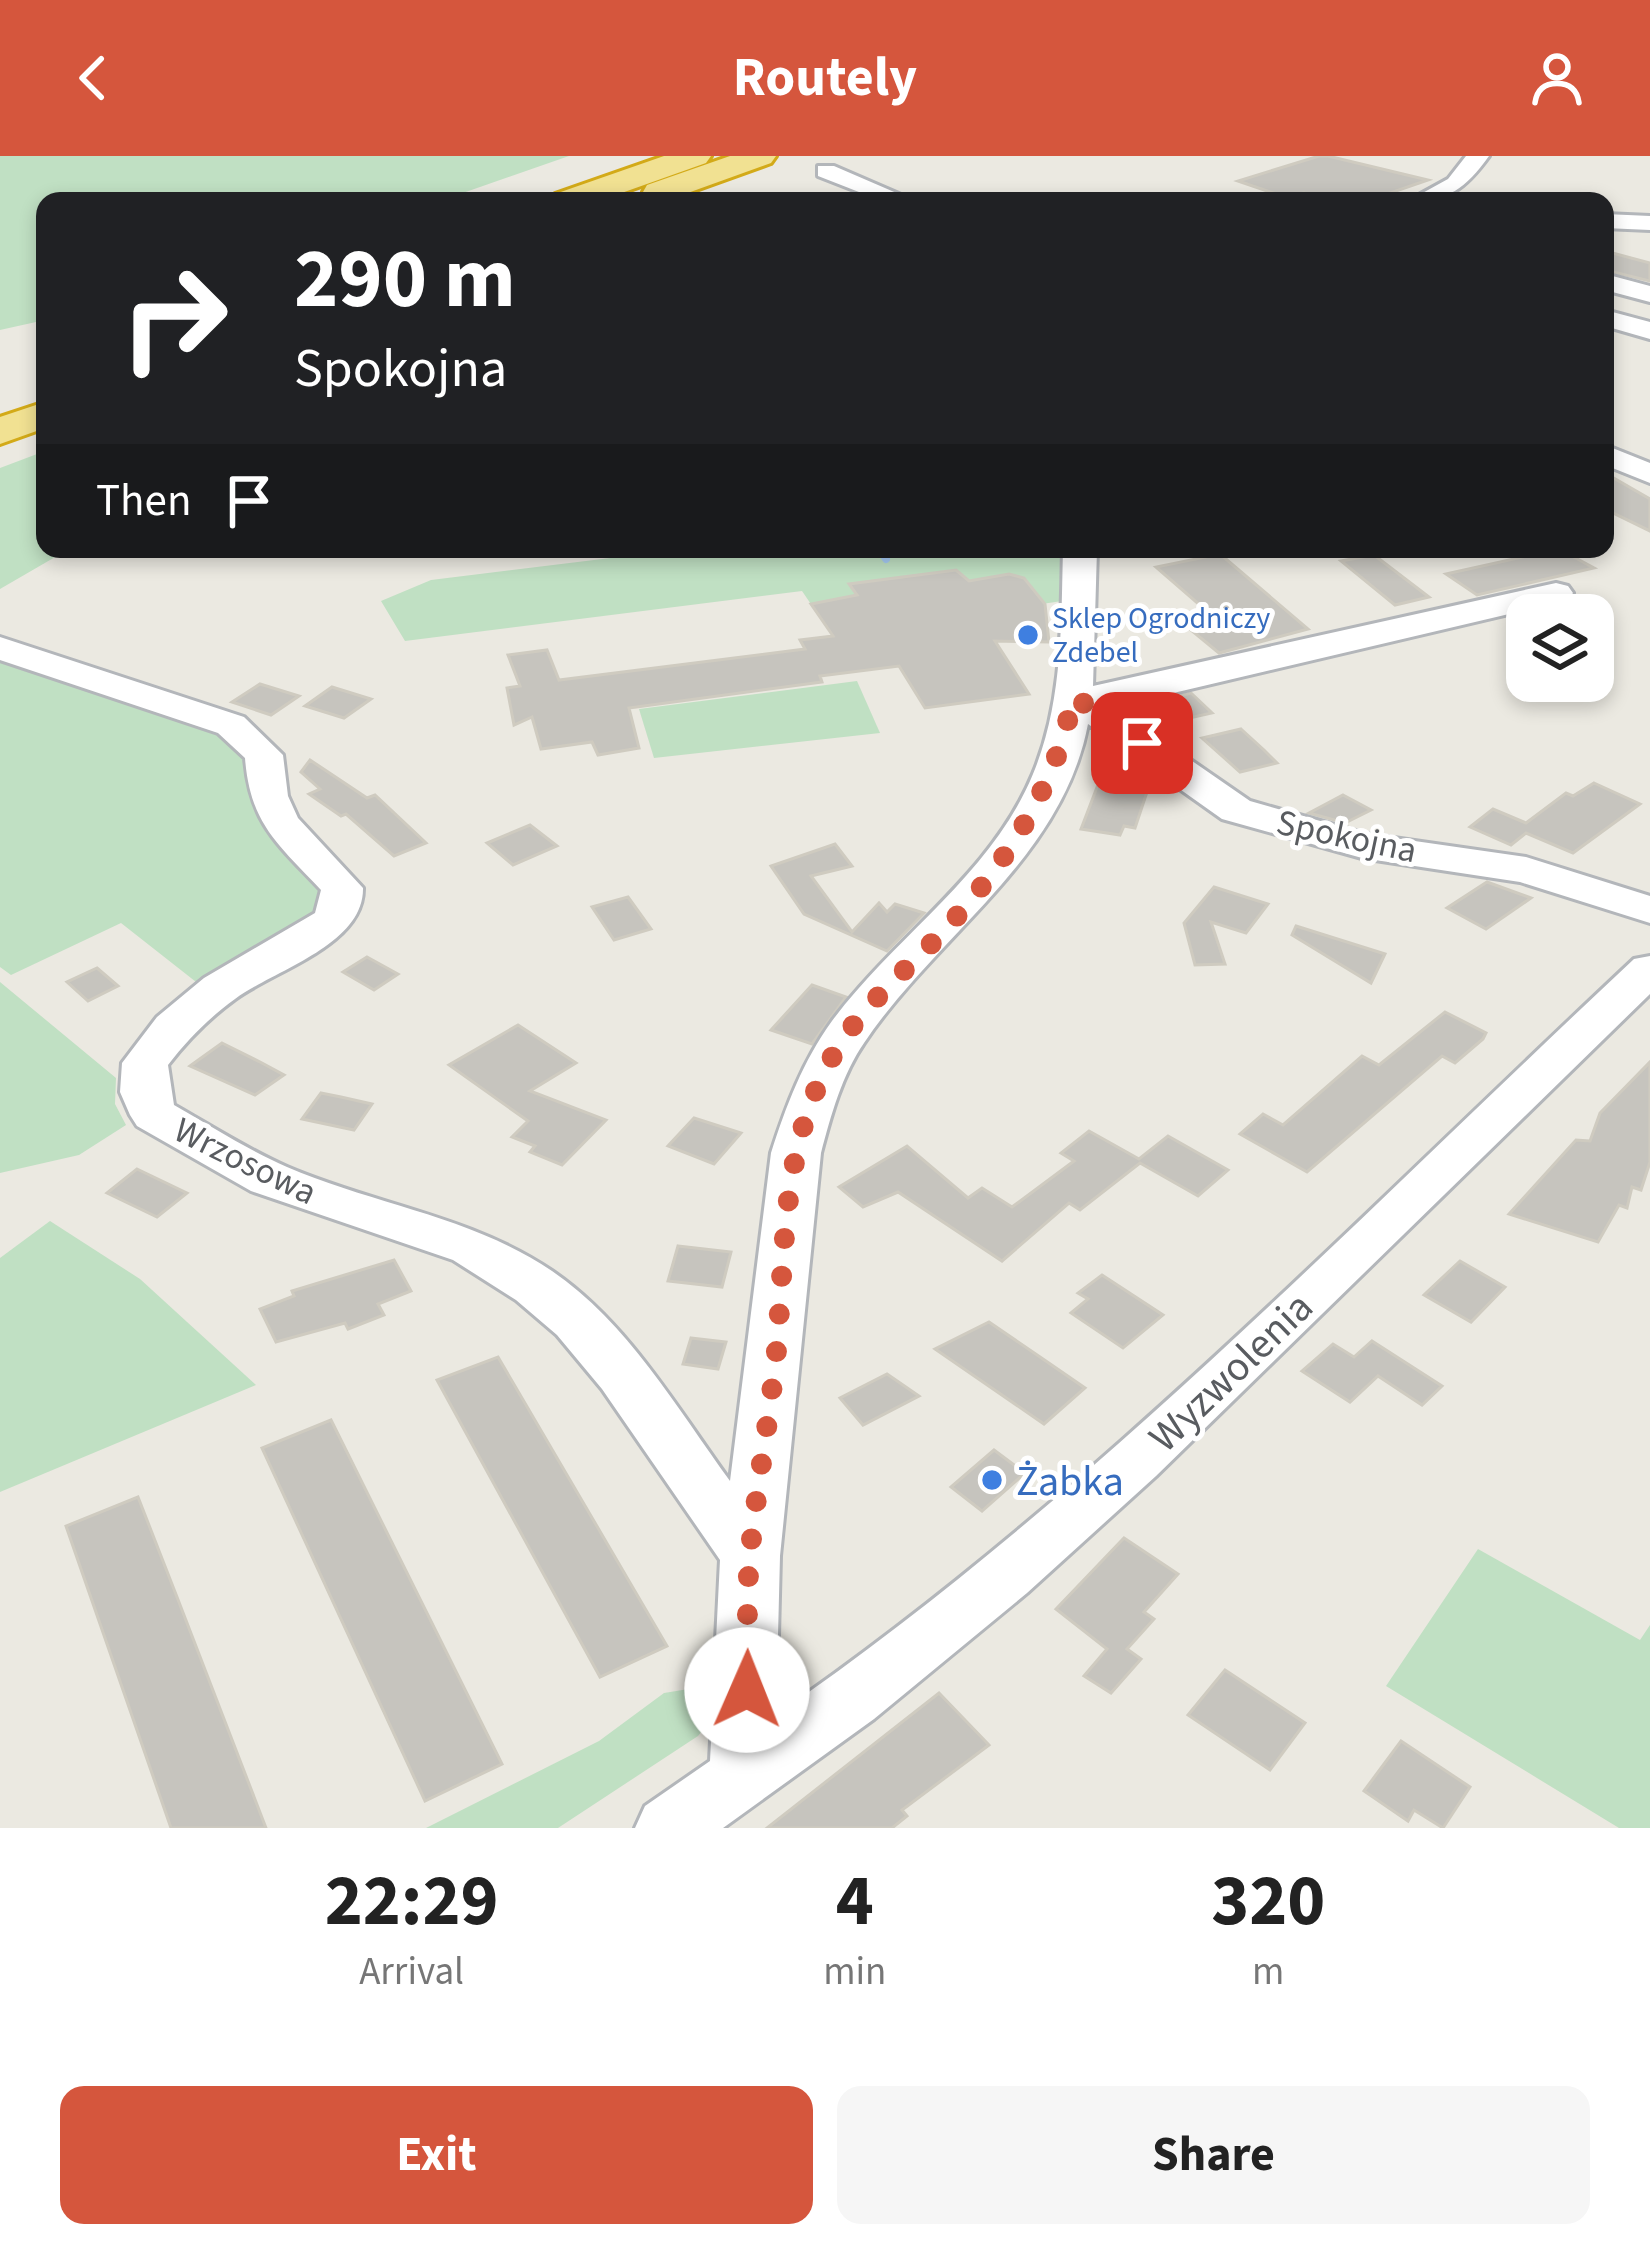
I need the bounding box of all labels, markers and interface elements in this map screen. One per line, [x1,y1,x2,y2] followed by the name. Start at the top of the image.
[733,40,917,117] text: Routely
[60,45,126,111] icon: back
[1524,45,1590,111] icon: person
[294,220,516,340] text: 290 m
[96,240,252,396] icon: right
[294,331,507,408] text: Spokojna
[216,468,282,534] icon: arrive
[96,469,192,533] text: Then
[1506,594,1614,702] map controls
[1506,594,1614,702] button: layers
[1052,597,1270,674] place label: Sklep Ogrodniczy Zdebel
[1015,622,1041,648] marker: Sklep Ogrodniczy Zdebel
[1091,692,1193,794] pin
[1109,710,1175,776] icon: arrive
[1272,797,1421,876] street label: Spokojna
[165,1105,325,1218] street label: Wrzosowa
[1136,1279,1327,1466] street label: Wyzwolenia
[1016,1452,1124,1512] place label: Żabka
[979,1467,1005,1493] marker: Żabka
[684,1627,810,1753] position arrow
[325,1850,498,1953] text: 22:29
[836,1850,874,1953] text: 4
[1211,1850,1325,1953] text: 320
[359,1944,464,2000] text: Arrival
[823,1944,886,2000] text: min
[1252,1944,1284,2000] text: m
[60,2086,813,2224] button: Exit
[837,2086,1590,2224] button: Share

